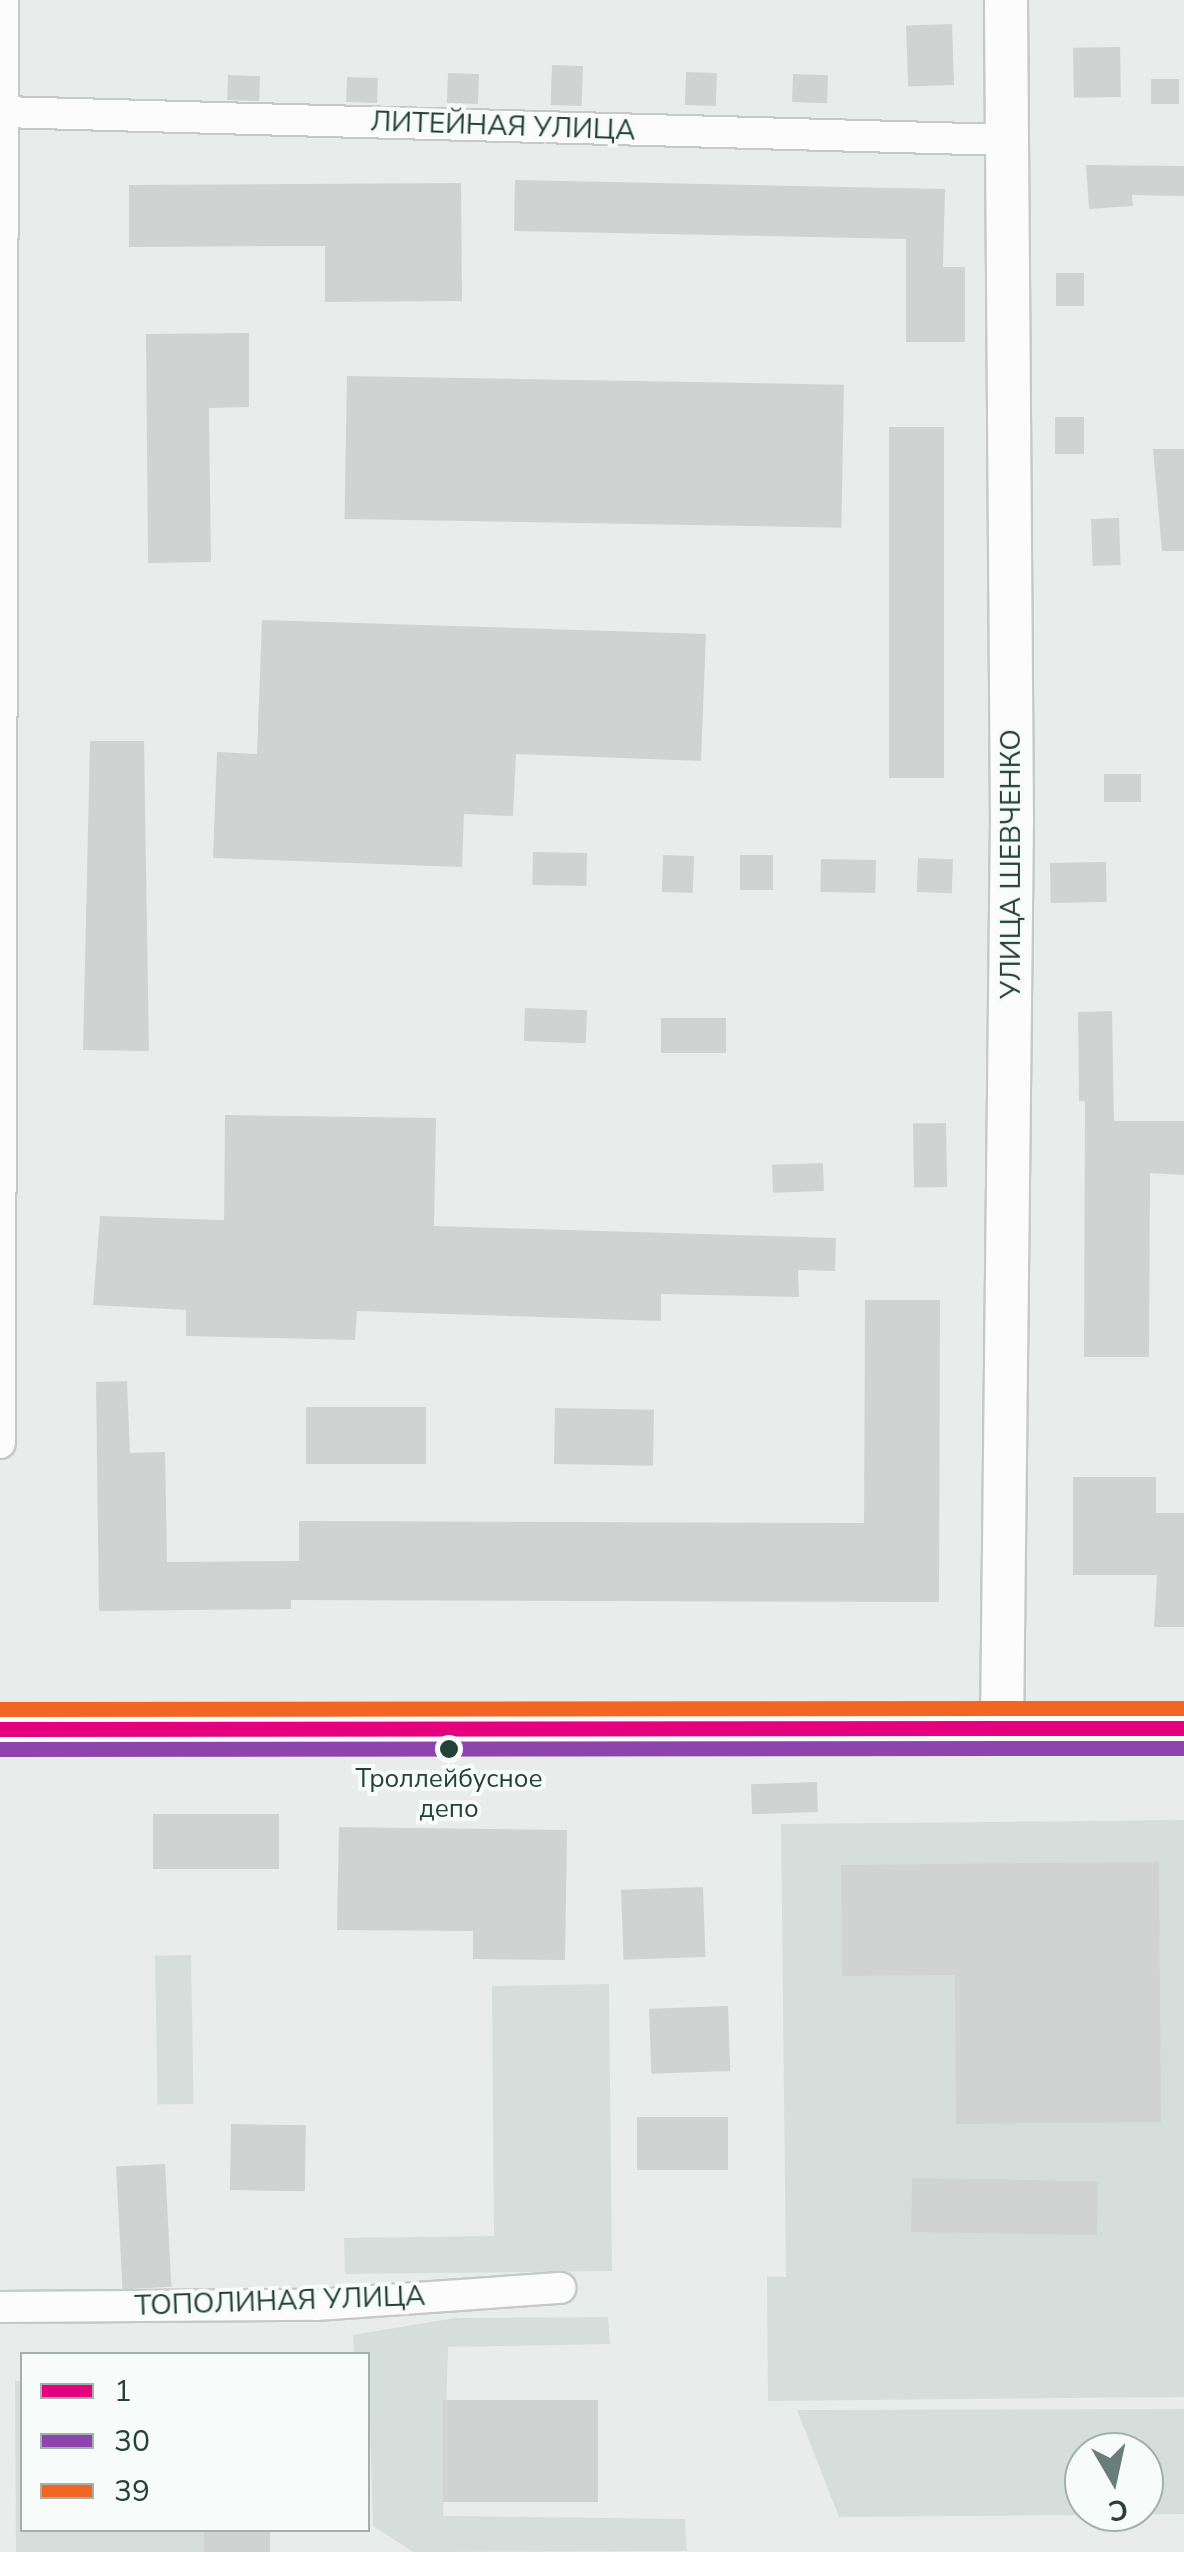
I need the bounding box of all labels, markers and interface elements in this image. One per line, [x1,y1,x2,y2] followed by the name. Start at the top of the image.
[370,105,636,147] street label: ЛИТЕЙНАЯ УЛИЦА
[994,729,1028,999] street label: УЛИЦА ШЕВЧЕНКО
[439,1739,459,1759] marker: Троллейбусное депо
[355,1763,543,1825] place label: Троллейбусное депо
[134,2279,426,2323] street label: ТОПОЛИНАЯ УЛИЦА
[20,2352,370,2532] legend
[114,2371,132,2412] text: 1
[114,2421,150,2462] text: 30
[1064,2432,1164,2532] north arrow
[114,2471,150,2512] text: 39
[1106,2489,1131,2530] text: С

